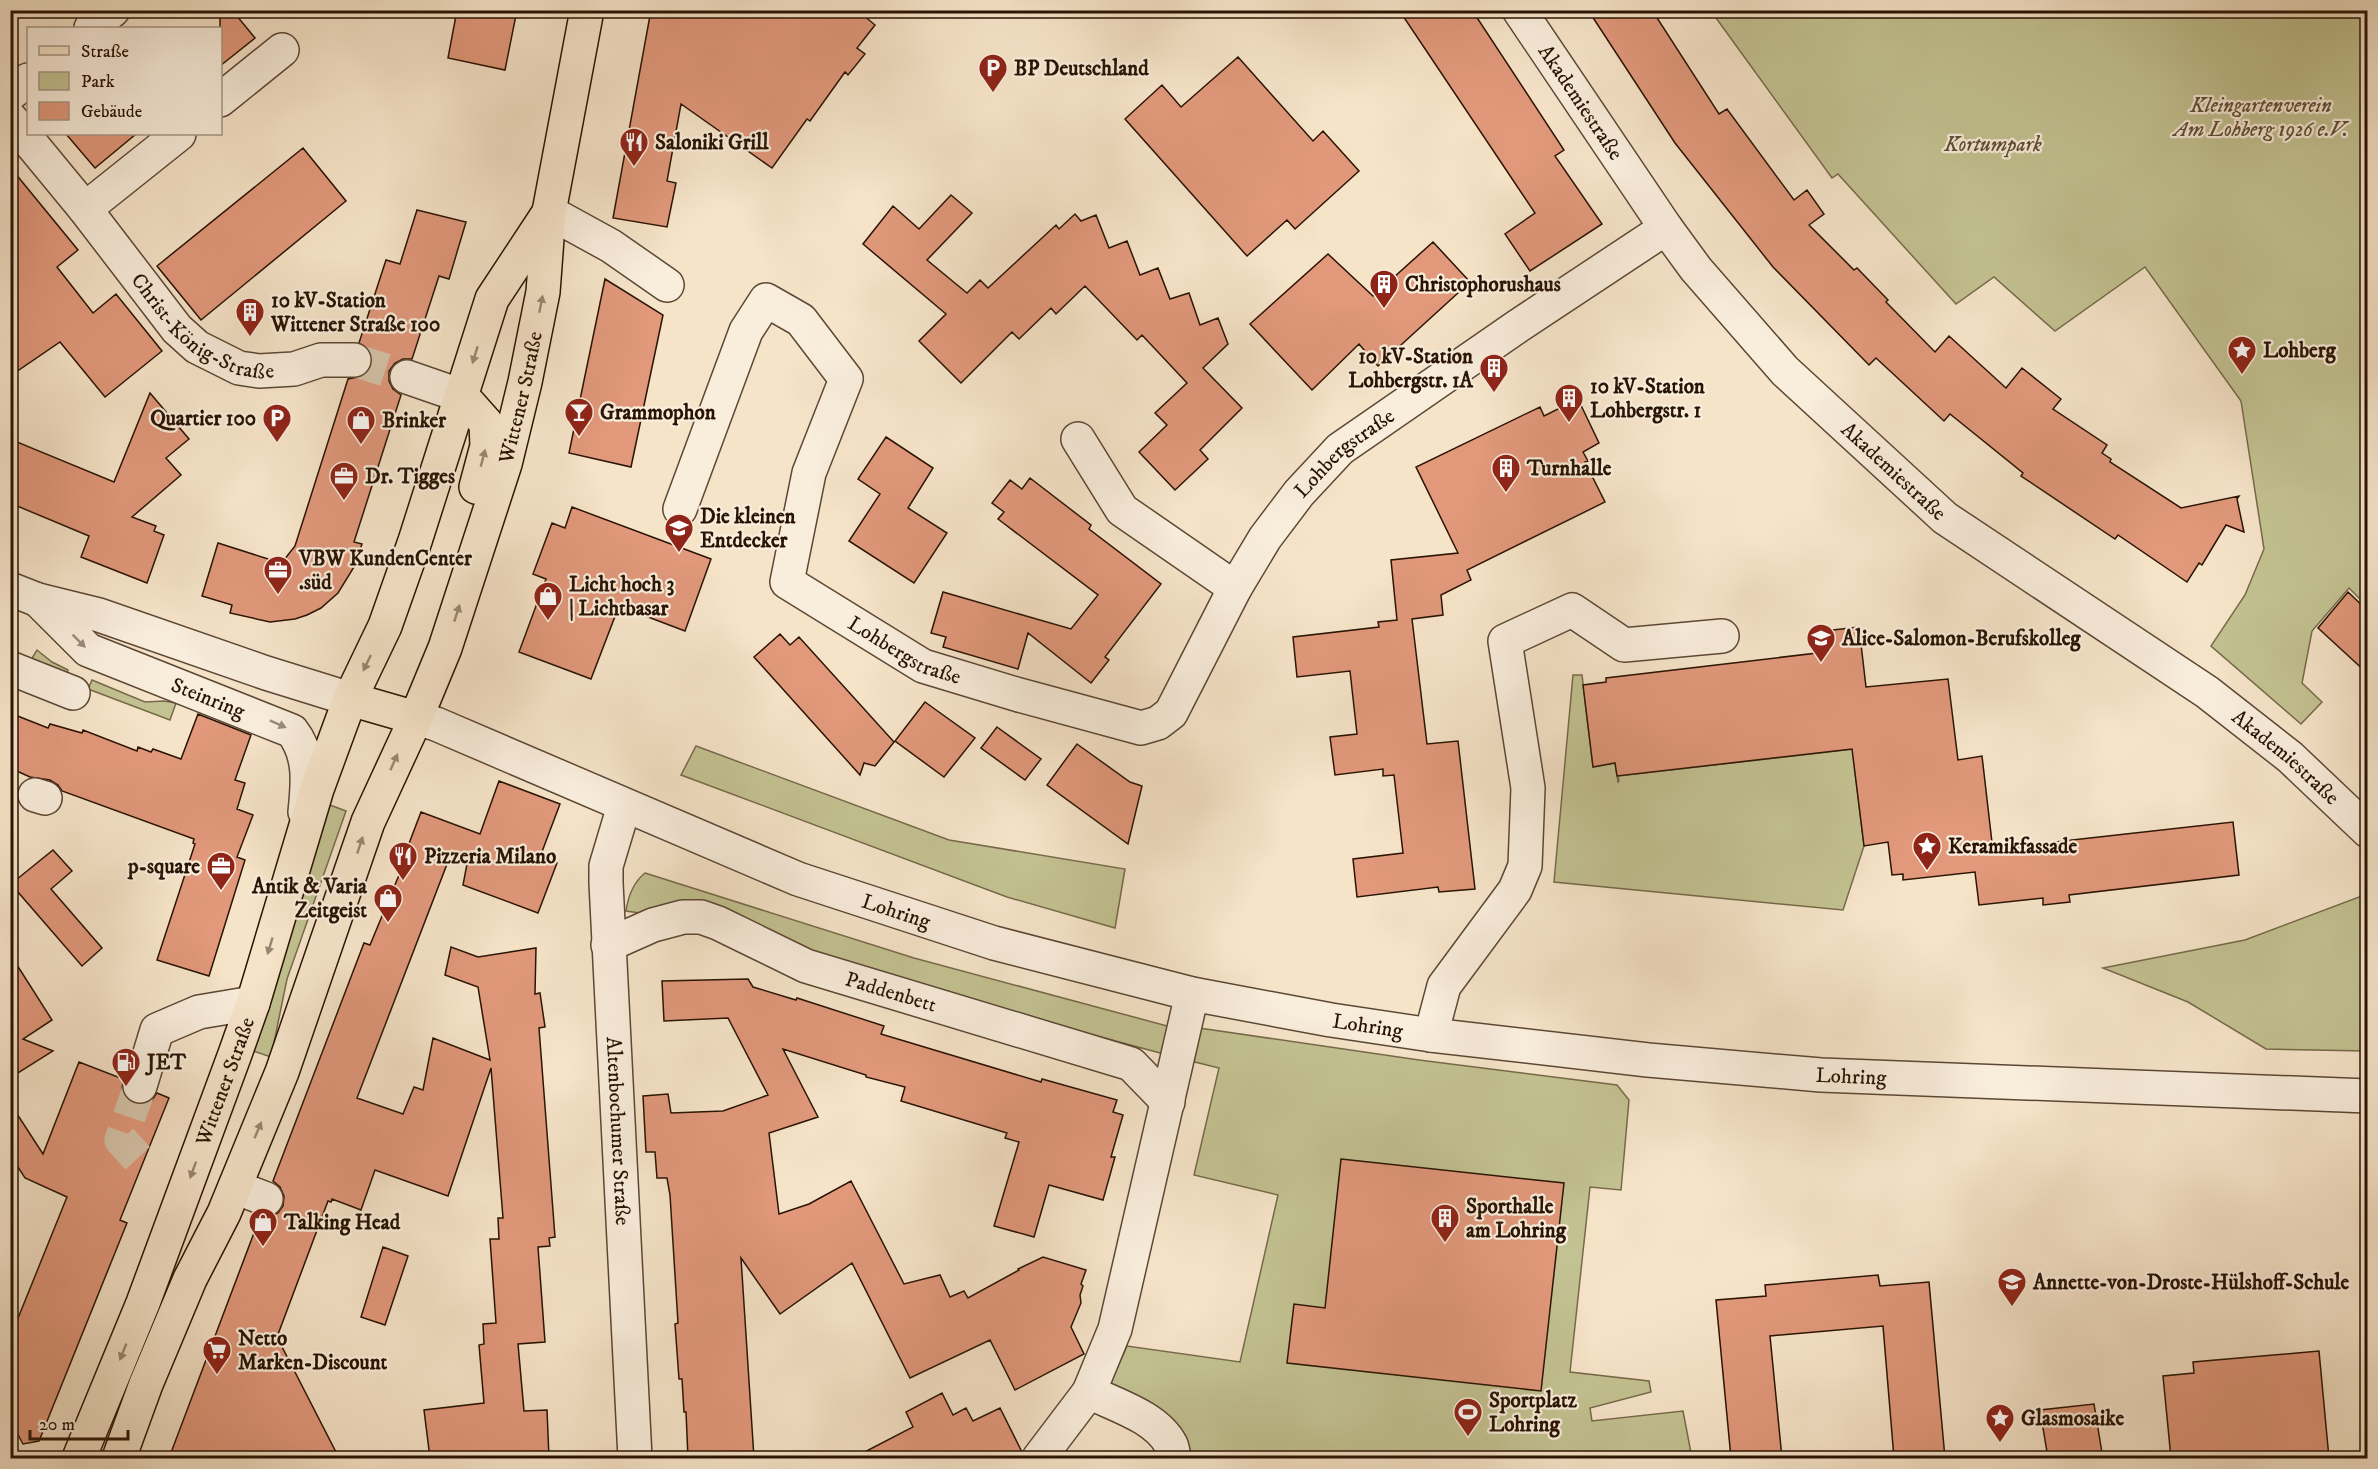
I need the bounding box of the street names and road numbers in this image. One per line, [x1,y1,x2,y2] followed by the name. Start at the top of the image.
[1532,40,1629,166] street label: Akademiestraße
[125,268,275,386] street label: Christ-König-Straße
[493,329,549,467] street label: Wittener Straße
[1289,403,1400,504] street label: Lohbergstraße
[1835,417,1951,527] street label: Akademiestraße
[843,611,964,691] street label: Lohbergstraße
[167,672,249,725] street label: Steinring
[2226,704,2345,811] street label: Akademiestraße
[858,889,934,936] street label: Lohring
[842,967,940,1019] street label: Paddenbett
[1331,1008,1405,1045] street label: Lohring
[190,1014,261,1150] street label: Wittener Straße
[600,1036,635,1226] street label: Altenbochumer Straße
[1815,1063,1888,1092] street label: Lohring

